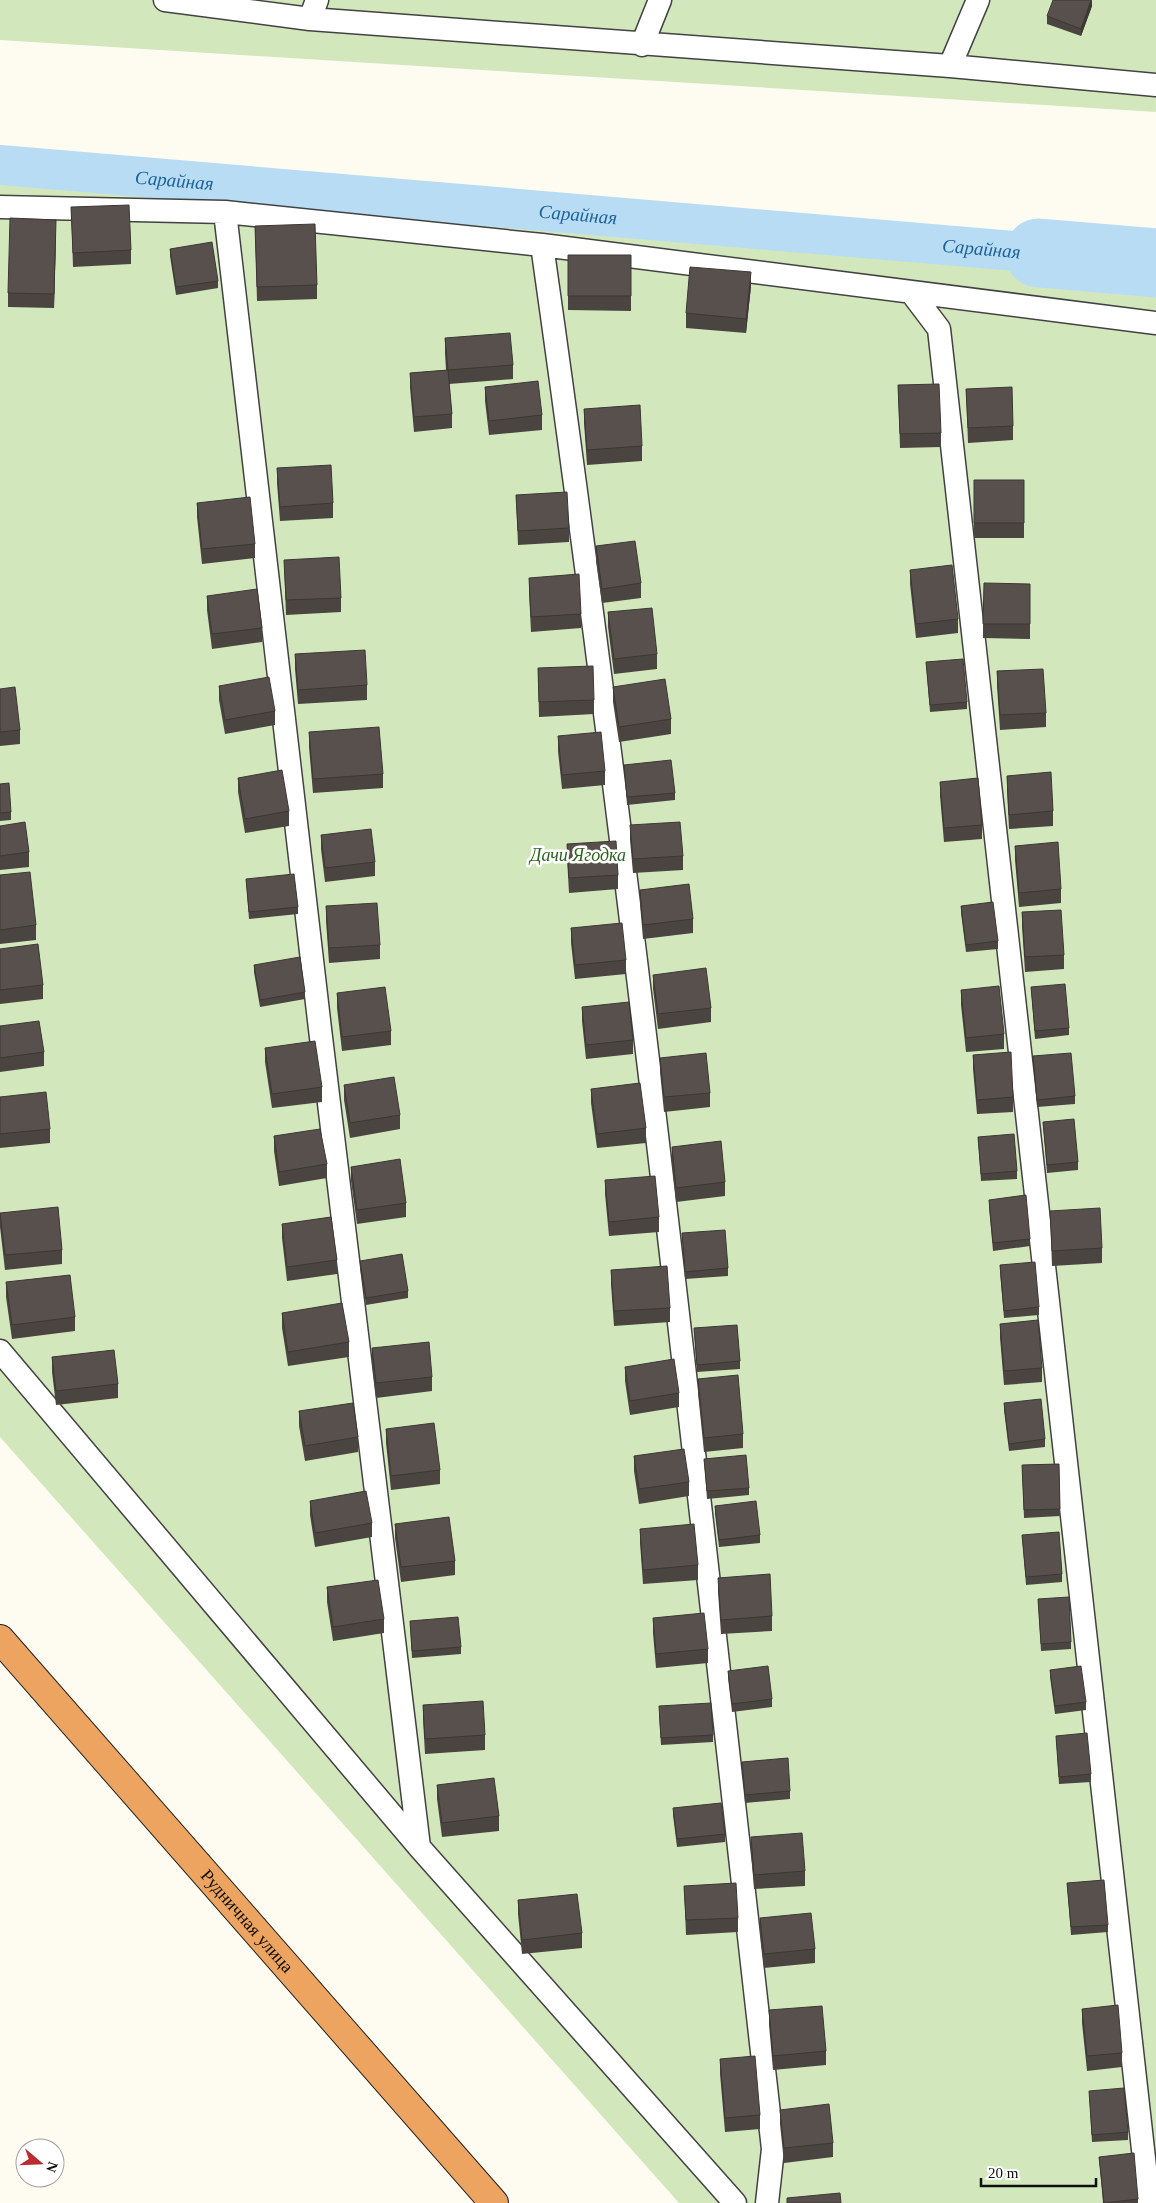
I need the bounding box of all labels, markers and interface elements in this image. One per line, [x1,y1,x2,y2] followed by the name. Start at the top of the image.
[134,166,214,194] water label: Сарайная
[538,200,618,228] water label: Сарайная
[941,234,1022,262] water label: Сарайная
[528,845,626,865] park label: Дачи Ягодка
[197,1865,298,1977] street label: Рудничная улица
[15,2138,65,2188] north arrow
[981,2156,1096,2188] scale bar
[43,2160,61,2174] text: N
[988,2165,1019,2181] text: 20 m

